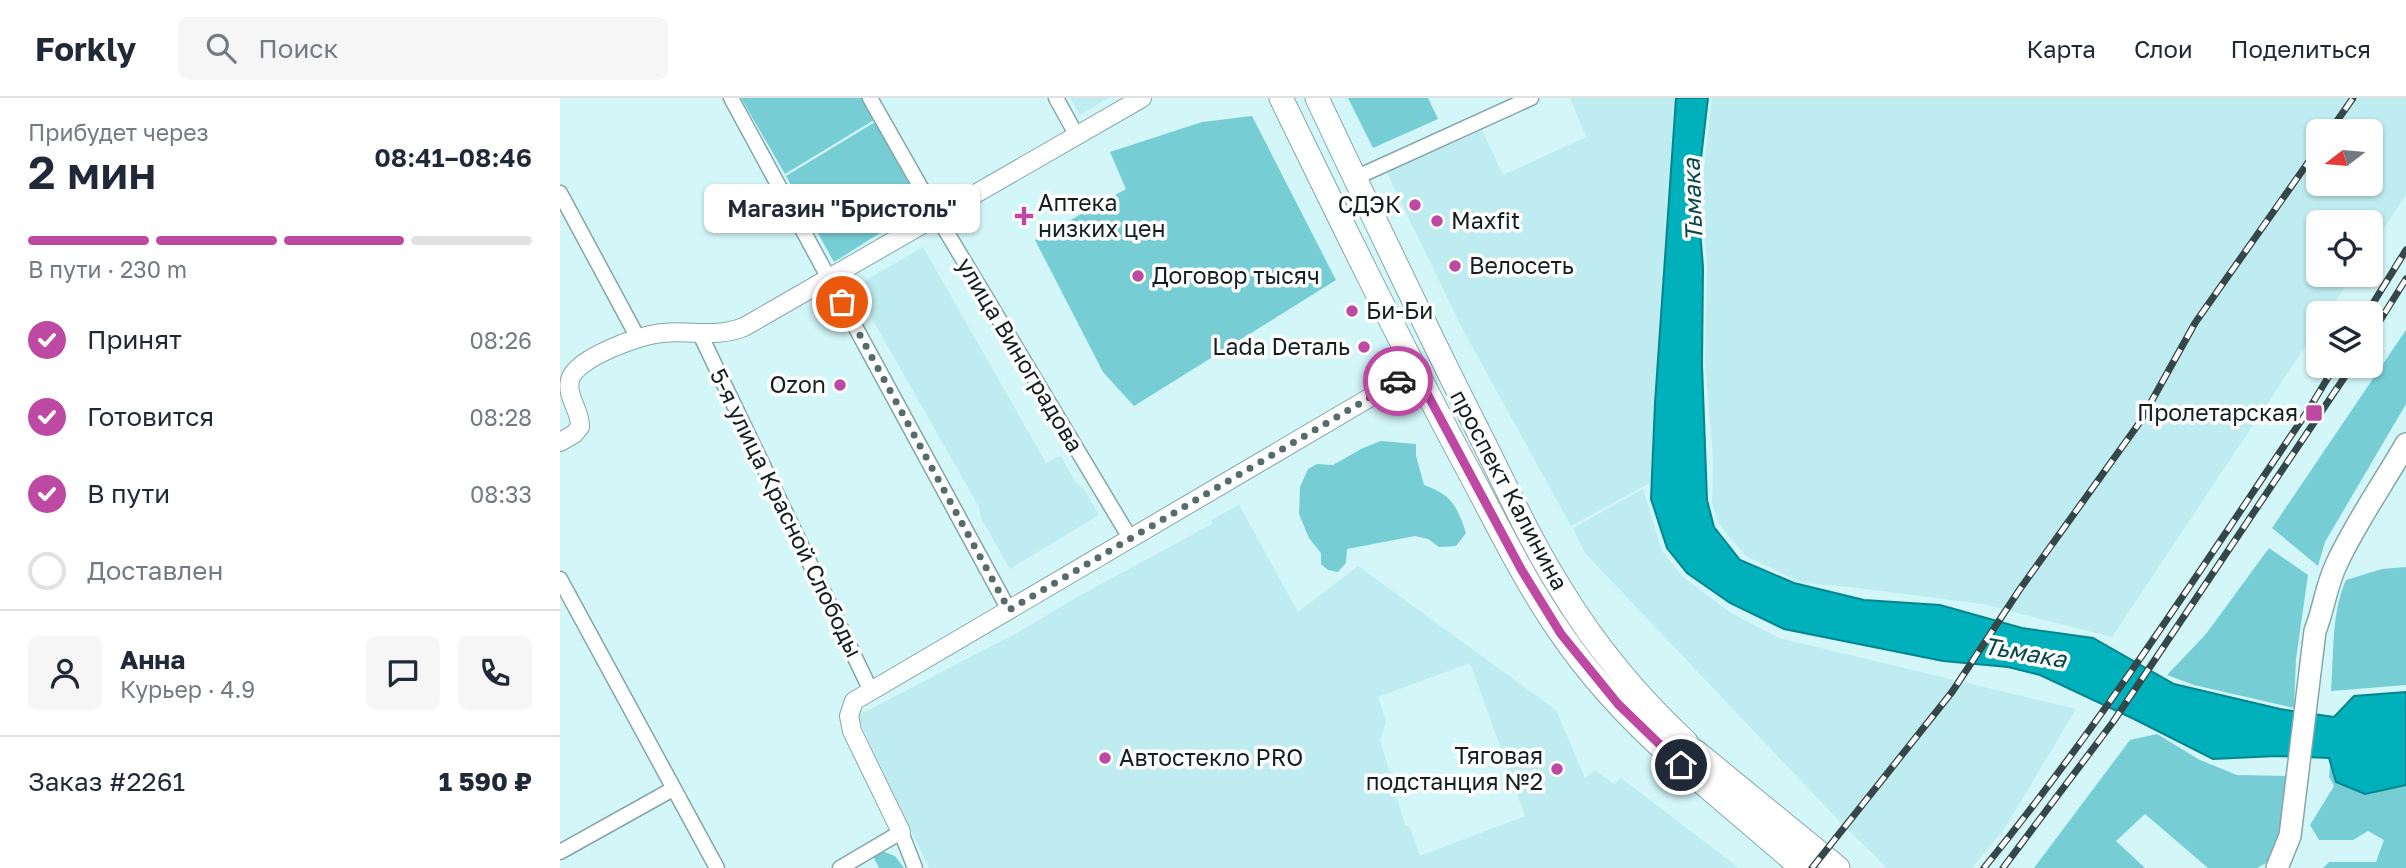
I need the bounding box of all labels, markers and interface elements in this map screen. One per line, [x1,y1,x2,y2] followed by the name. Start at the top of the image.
[178,17,668,80] search box
[35,29,136,68] text: Forkly
[202,29,240,67] icon: search
[258,33,338,64] text: Поиск
[2026,34,2096,63] text: Карта
[2134,34,2193,63] text: Слои
[2231,34,2371,63] text: Поделиться
[28,118,209,146] text: Прибудет через
[2306,119,2384,196] north arrow
[2306,119,2383,378] map controls
[374,142,532,173] text: 08:41–08:46
[28,144,156,199] text: 2 мин
[1676,156,1707,242] water label: Тьмака
[704,183,980,232] callout: Магазин "Бристоль"
[1038,188,1165,242] place label: Аптека низких цен
[1338,190,1401,218] place label: СДЭК
[727,194,957,222] text: Магазин "Бристоль"
[1407,197,1423,213] marker: СДЭК
[1451,206,1520,234] place label: Maxfit
[1016,208,1032,224] marker: Аптека низких цен
[2306,210,2383,287] button: locate
[1429,213,1445,229] marker: Maxfit
[1469,251,1574,279] place label: Велосеть
[952,252,1090,457] street label: улица Виноградова
[28,255,187,283] text: В пути · 230 m
[1447,258,1463,274] marker: Велосеть
[1152,261,1320,289] place label: Договор тысяч
[1130,268,1146,284] marker: Договор тысяч
[812,272,872,332] pin
[823,283,861,321] icon: bag
[1366,296,1433,324] place label: Би-Би
[2306,301,2383,378] button: layers
[1344,303,1360,319] marker: Би-Би
[28,321,66,359] icon: check
[87,324,182,355] text: Принят
[470,326,532,354] text: 08:26
[1212,332,1350,360] place label: Lada Dеталь
[1356,339,1372,355] marker: Lada Dеталь
[1363,346,1433,416] courier
[1379,362,1417,400] icon: car
[705,364,869,661] street label: 5-я улица Красной Слободы
[770,370,826,398] place label: Ozon
[832,377,848,393] marker: Ozon
[1445,384,1575,595] street label: проспект Калинина
[28,398,66,436] icon: check
[2137,398,2298,426] place label: Пролетарская
[87,401,214,432] text: Готовится
[469,403,532,431] text: 08:28
[2304,403,2324,423] marker: Пролетарская
[28,475,66,513] icon: check
[87,478,170,509] text: В пути
[470,480,532,508] text: 08:33
[87,555,223,586] text: Доставлен
[1982,630,2070,673] water label: Тьмака
[28,636,102,710] button: person
[366,636,440,710] button: chat
[458,636,532,710] button: phone
[120,644,185,675] text: Анна
[120,675,255,703] text: Курьер · 4.9
[1651,735,1711,795] pin
[1366,741,1543,795] place label: Тяговая подстанция №2
[1119,743,1303,771] place label: Автостекло PRO
[1662,746,1700,784] icon: home
[1097,750,1113,766] marker: Автостекло PRO
[1549,761,1565,777] marker: Тяговая подстанция №2
[28,766,185,797] text: Заказ #2261
[439,766,532,797] text: 1 590 ₽

